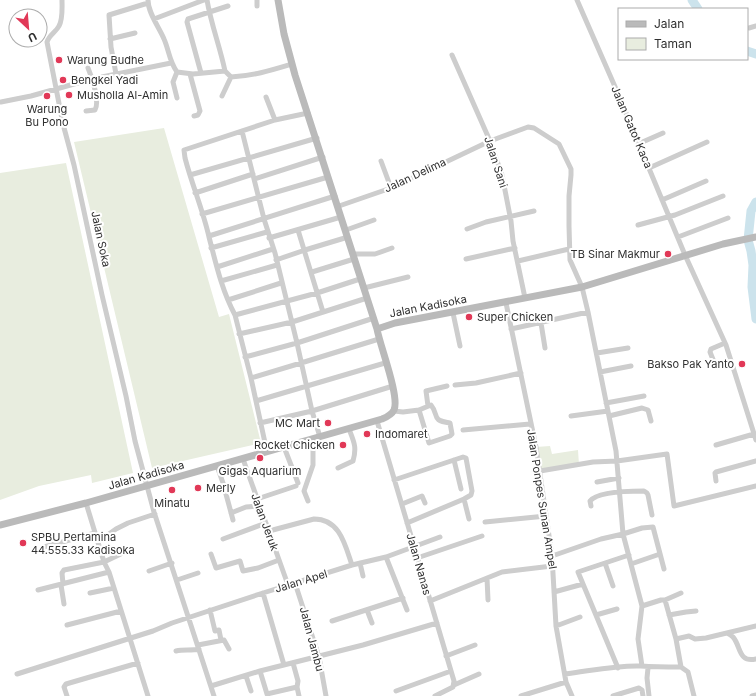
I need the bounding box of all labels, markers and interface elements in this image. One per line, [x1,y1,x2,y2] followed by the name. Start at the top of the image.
[8,8,48,48] north arrow
[618,8,748,60] legend
[654,16,684,31] text: Jalan
[26,29,39,45] text: U
[654,36,692,51] text: Taman
[67,53,144,67] place label: Warung Budhe
[54,55,64,65] marker: Warung Budhe
[71,73,138,87] place label: Bengkel Yadi
[58,75,68,85] marker: Bengkel Yadi
[608,84,656,170] street label: Jalan Gatot Kaca
[77,88,168,102] place label: Musholla Al-Amin
[64,90,74,100] marker: Musholla Al-Amin
[42,91,52,101] marker: Warung Bu Pono
[25,102,69,129] place label: Warung Bu Pono
[481,134,511,190] street label: Jalan Sani
[382,155,448,195] street label: Jalan Delima
[88,210,114,268] street label: Jalan Soka
[571,247,660,261] place label: TB Sinar Makmur
[663,249,673,259] marker: TB Sinar Makmur
[388,292,468,320] street label: Jalan Kadisoka
[477,310,553,324] place label: Super Chicken
[464,312,474,322] marker: Super Chicken
[647,357,734,371] place label: Bakso Pak Yanto
[737,359,747,369] marker: Bakso Pak Yanto
[275,416,320,430] place label: MC Mart
[323,418,333,428] marker: MC Mart
[375,427,428,441] place label: Indomaret
[524,428,560,570] street label: Jalan Ponpes Sunan Ampel
[362,429,372,439] marker: Indomaret
[254,438,335,452] place label: Rocket Chicken
[338,440,348,450] marker: Rocket Chicken
[255,453,265,463] marker: Gigas Aquarium
[106,457,186,493] street label: Jalan Kadisoka
[219,464,301,478] place label: Gigas Aquarium
[206,481,236,495] place label: Merly
[193,483,203,493] marker: Merly
[167,485,177,495] marker: Minatu
[248,491,282,553] street label: Jalan Jeruk
[154,496,190,510] place label: Minatu
[31,530,135,557] place label: SPBU Pertamina 44.555.33 Kadisoka
[403,531,435,597] street label: Jalan Nanas
[18,538,28,548] marker: SPBU Pertamina 44.555.33 Kadisoka
[273,566,329,596] street label: Jalan Apel
[297,605,327,673] street label: Jalan Jambu

